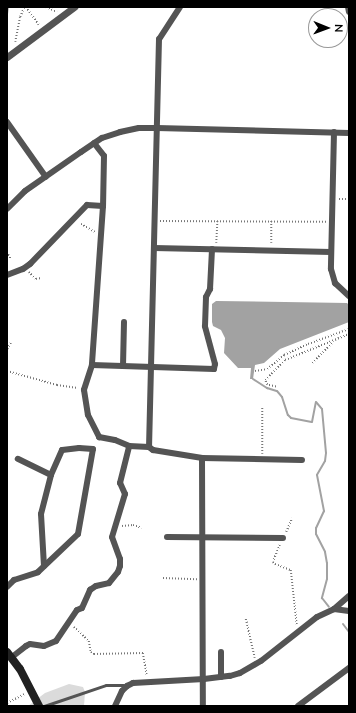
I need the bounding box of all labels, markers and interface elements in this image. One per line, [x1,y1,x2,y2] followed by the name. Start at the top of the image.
[308,8,348,48] north arrow
[332,24,346,32] text: N

